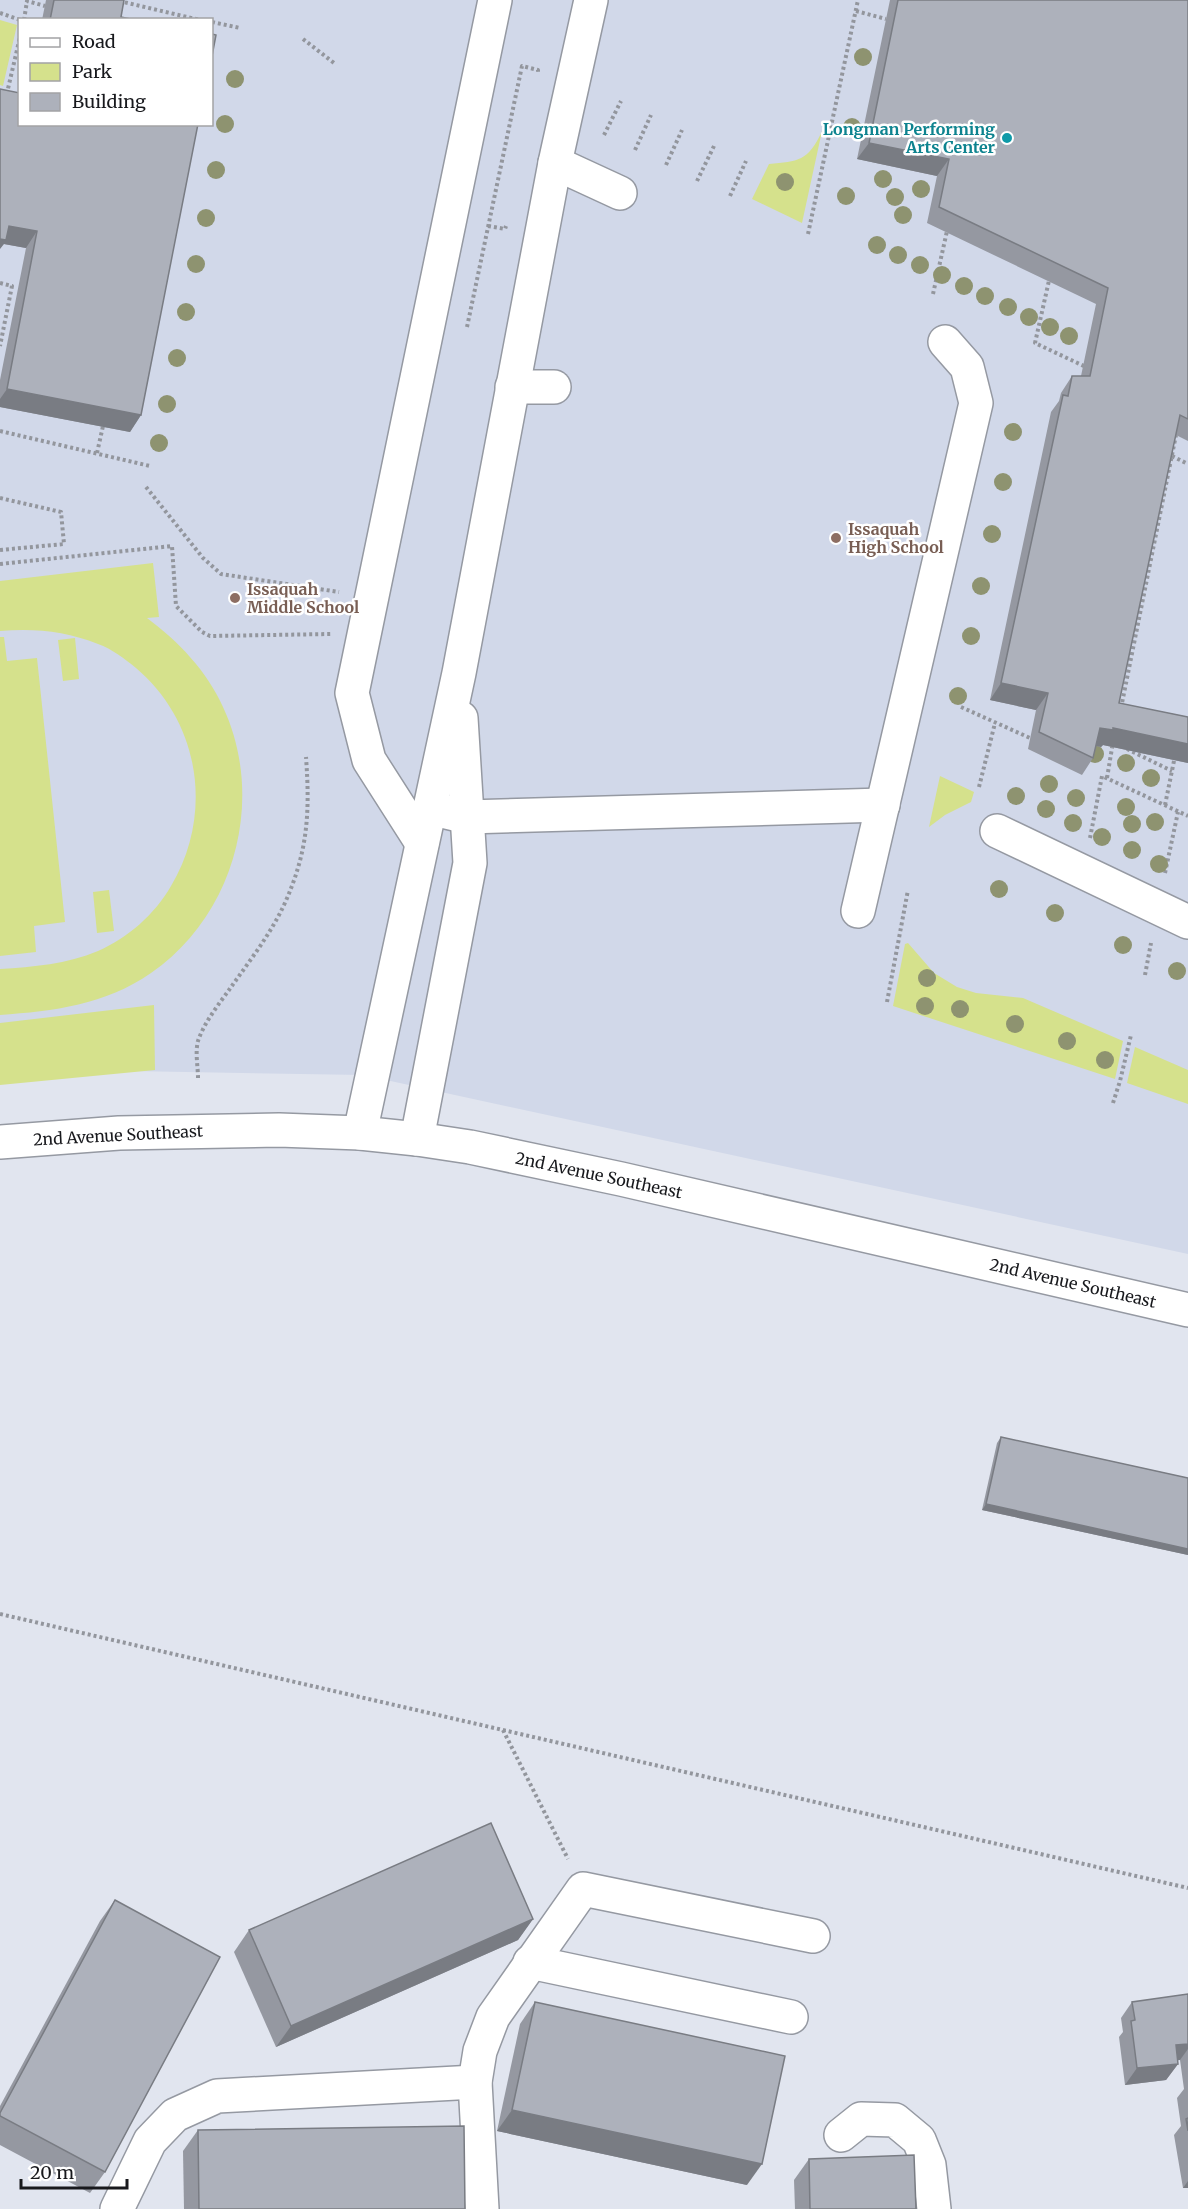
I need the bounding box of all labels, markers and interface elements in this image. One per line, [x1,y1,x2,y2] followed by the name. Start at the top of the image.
[18,18,213,126] legend
[72,30,116,53] text: Road
[72,60,113,83] text: Park
[72,90,146,113] text: Building
[823,119,996,157] place label: Longman Performing Arts Center
[1000,131,1014,145] marker: Longman Performing Arts Center
[848,519,944,557] place label: Issaquah High School
[829,531,843,545] marker: Issaquah High School
[247,579,359,617] place label: Issaquah Middle School
[228,591,242,605] marker: Issaquah Middle School
[33,1121,204,1149] street label: 2nd Avenue Southeast
[514,1148,685,1203] street label: 2nd Avenue Southeast
[988,1254,1159,1312] street label: 2nd Avenue Southeast
[21,2152,128,2190] scale bar
[30,2161,74,2184] text: 20 m

